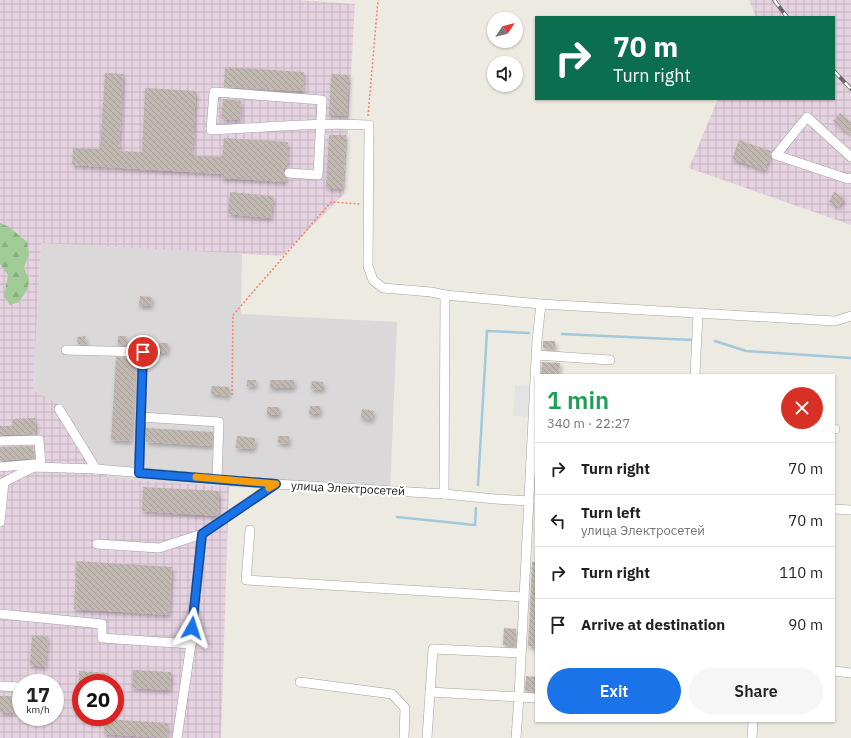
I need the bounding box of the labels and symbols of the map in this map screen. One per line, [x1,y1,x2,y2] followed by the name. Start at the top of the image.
[487,12,523,48] north arrow
[126,335,160,369] pin
[290,478,406,498] street label: улица Электросетей
[171,607,213,649] position arrow
[72,674,124,726] speed limit sign: 20

